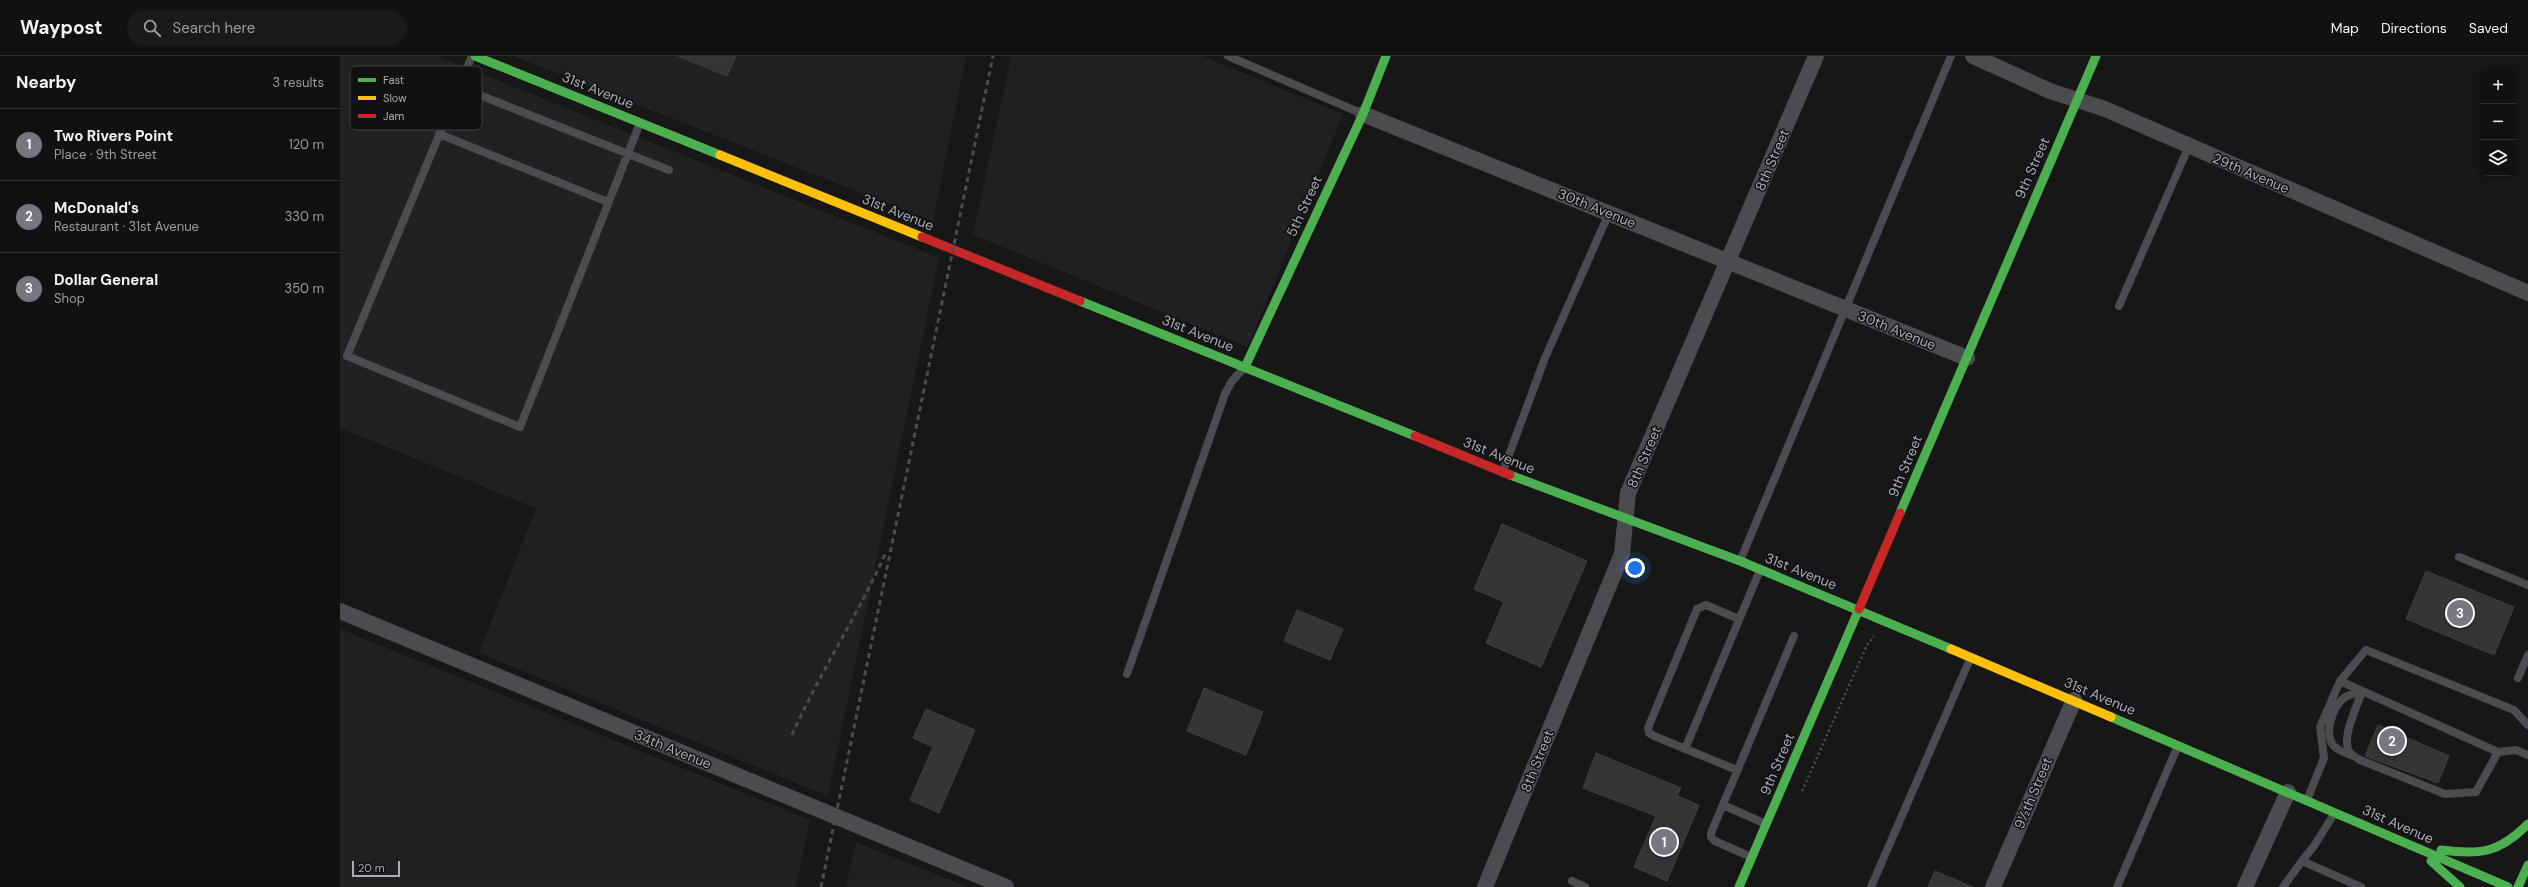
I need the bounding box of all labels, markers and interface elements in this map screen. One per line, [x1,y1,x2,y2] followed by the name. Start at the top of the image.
[127,10,407,46] search box
[20,15,103,40] text: Waypost
[141,17,163,39] icon: search
[173,18,255,38] text: Search here
[2331,19,2359,37] text: Map
[2381,19,2447,37] text: Directions
[2469,19,2508,37] text: Saved
[350,66,482,130] legend
[559,67,637,113] street label: 31st Avenue
[2480,68,2516,176] map controls
[2480,68,2516,104] button: +
[16,71,76,93] text: Nearby
[383,73,404,87] text: Fast
[272,74,324,91] text: 3 results
[383,91,407,105] text: Slow
[2480,104,2516,140] button: −
[383,109,404,123] text: Jam
[54,126,173,146] text: Two Rivers Point
[1751,126,1793,194] street label: 8th Street
[2010,134,2054,202] street label: 9th Street
[27,136,31,153] text: 1
[289,136,324,153] text: 120 m
[2480,140,2516,176] button: layers
[54,146,157,163] text: Place · 9th Street
[2210,149,2292,197] street label: 29th Avenue
[1282,173,1326,239] street label: 5th Street
[1555,184,1639,232] street label: 30th Avenue
[859,189,937,235] street label: 31st Avenue
[54,198,139,218] text: McDonald's
[25,208,33,225] text: 2
[285,208,324,225] text: 330 m
[54,218,199,235] text: Restaurant · 31st Avenue
[54,270,158,290] text: Dollar General
[25,280,33,297] text: 3
[284,280,324,297] text: 350 m
[54,290,85,307] text: Shop
[1855,306,1939,354] street label: 30th Avenue
[1159,310,1237,356] street label: 31st Avenue
[1623,423,1665,491] street label: 8th Street
[1460,432,1538,478] street label: 31st Avenue
[1884,432,1926,500] street label: 9th Street
[1762,548,1840,594] street label: 31st Avenue
[1625,558,1645,578] your location
[2447,598,2473,628] pin: 3
[2062,673,2138,719] street label: 31st Avenue
[632,725,714,773] street label: 34th Avenue
[2379,726,2405,756] pin: 2
[1516,727,1558,795] street label: 8th Street
[1756,730,1798,798] street label: 9th Street
[2010,754,2056,832] street label: 9½th Street
[2360,800,2436,848] street label: 31st Avenue
[1651,827,1677,857] pin: 1
[352,859,400,878] scale bar
[358,861,384,875] text: 20 m

